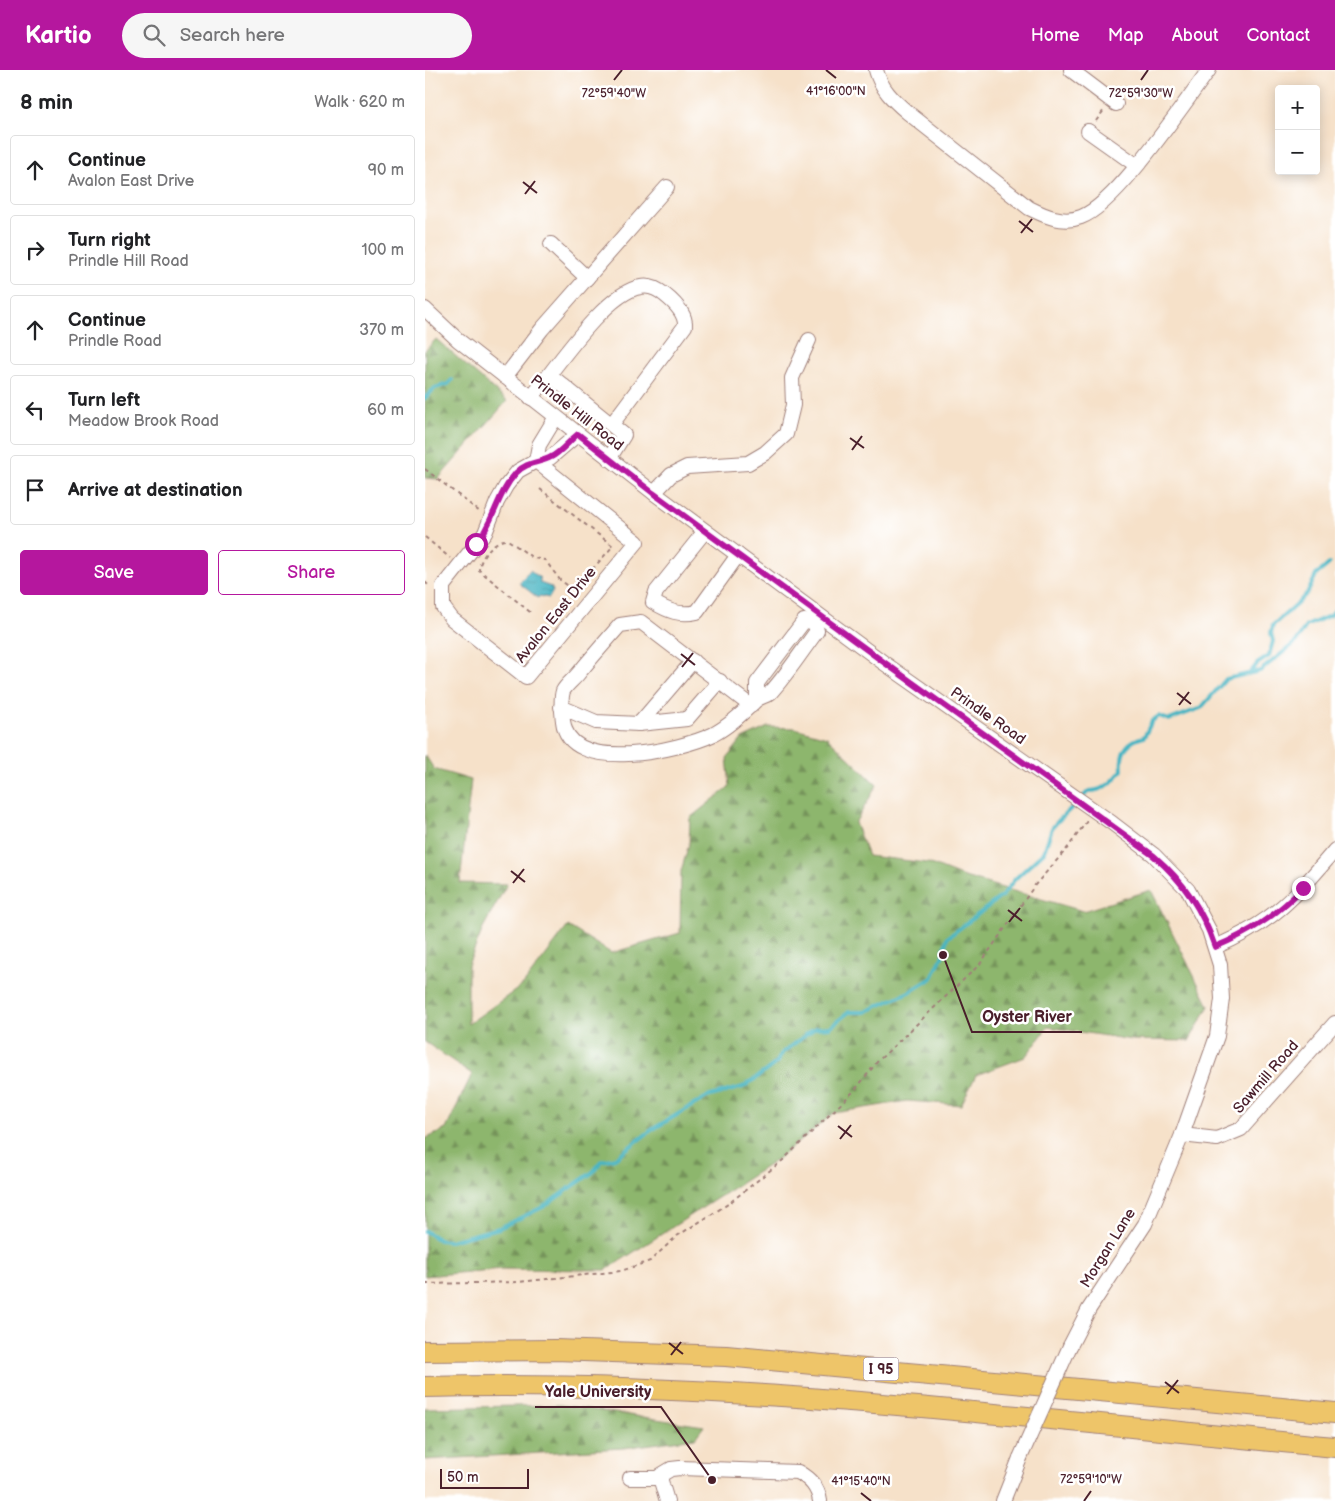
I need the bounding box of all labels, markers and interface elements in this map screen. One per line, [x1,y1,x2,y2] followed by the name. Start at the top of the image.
[122,13,472,58] search box
[25,21,92,50] text: Kartio
[140,21,168,49] icon: search
[180,24,285,47] text: Search here
[1031,25,1080,46] text: Home
[1108,25,1144,46] text: Map
[1172,25,1219,46] text: About
[1247,25,1310,46] text: Contact
[806,84,866,99] text: 41°16'00"N
[1275,85,1320,175] map controls
[1275,85,1320,130] button: +
[582,86,646,101] text: 72°59'40"W
[1109,86,1173,101] text: 72°59'30"W
[20,90,73,115] text: 8 min
[314,93,405,112] text: Walk · 620 m
[1275,130,1320,175] button: −
[68,149,146,172] text: Continue
[21,156,49,184] icon: ahead
[368,161,404,180] text: 90 m
[68,172,194,191] text: Avalon East Drive
[68,229,151,252] text: Turn right
[21,236,49,264] icon: right
[361,241,404,260] text: 100 m
[68,252,189,271] text: Prindle Hill Road
[68,309,146,332] text: Continue
[21,316,49,344] icon: ahead
[359,321,404,340] text: 370 m
[68,332,162,351] text: Prindle Road
[527,371,627,455] street label: Prindle Hill Road
[68,389,140,412] text: Turn left
[21,396,49,424] icon: left
[367,401,404,420] text: 60 m
[68,412,219,431] text: Meadow Brook Road
[21,476,49,504] icon: arrive
[68,479,243,502] text: Arrive at destination
[465,533,488,556] route start
[20,550,208,595] button: Save
[218,550,405,595] button: Share
[511,563,601,667] street label: Avalon East Drive
[947,683,1029,749] street label: Prindle Road
[1292,877,1315,900] route end
[972,1001,1082,1032] callout: Oyster River
[982,1008,1072,1027] text: Oyster River
[1229,1037,1303,1117] street label: Sawmill Road
[1076,1205,1140,1291] street label: Morgan Lane
[863,1358,899,1380] road number: I 95
[535,1376,661,1407] callout: Yale University
[545,1383,652,1402] text: Yale University
[440,1466,529,1489] scale bar
[447,1469,479,1486] text: 50 m
[1060,1472,1122,1487] text: 72°59'10"W
[831,1474,891,1489] text: 41°15'40"N

